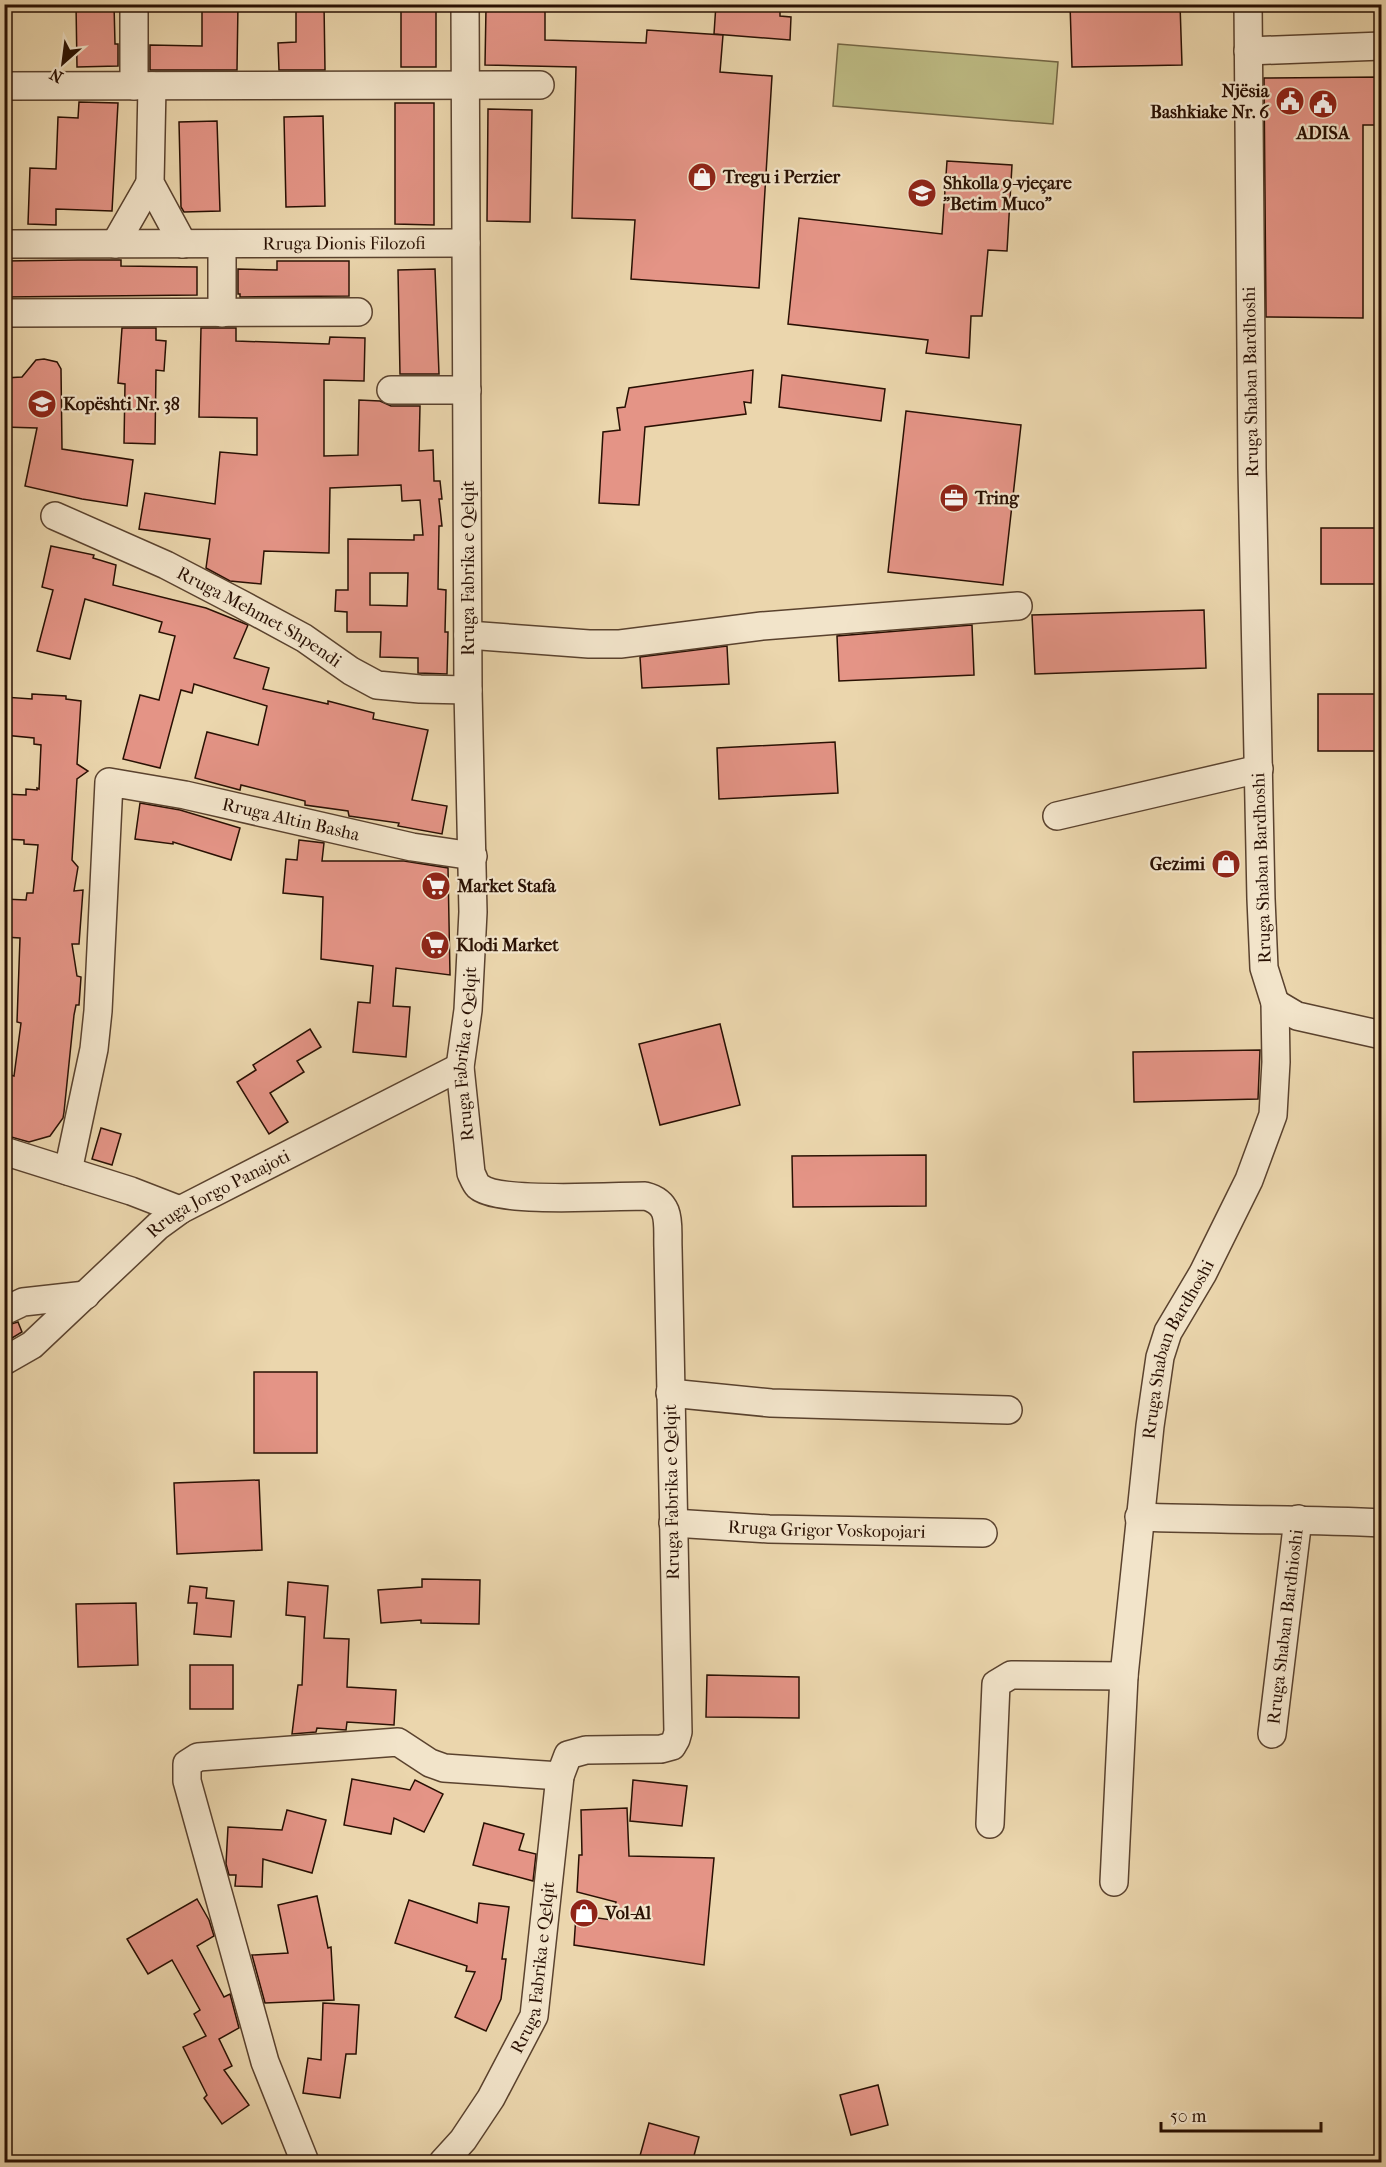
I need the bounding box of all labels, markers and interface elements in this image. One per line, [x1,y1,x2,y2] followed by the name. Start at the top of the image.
[33,33,93,93] north arrow
[46,64,66,87] text: N
[1150,81,1270,123] place label: Njësia Bashkiake Nr. 6
[1274,85,1306,117] public building icon: Njësia Bashkiake Nr. 6
[1307,88,1339,120] public building icon: ADISA
[1295,123,1351,144] place label: ADISA
[686,161,718,193] shop icon: Tregu i Perzier
[722,167,841,188] place label: Tregu i Perzier
[943,173,1072,215] place label: Shkolla 9-vjeçare "Betim Muco"
[906,177,938,209] school or university icon: Shkolla 9-vjeçare "Betim Muco"
[262,233,426,254] street label: Rruga Dionis Filozofi
[1239,286,1263,478] street label: Rruga Shaban Bardhoshi
[26,388,58,420] school or university icon: Kopështi Nr. 38
[63,394,180,415] place label: Kopështi Nr. 38
[458,480,479,656] street label: Rruga Fabrika e Qelqit
[938,482,970,514] office icon: Tring
[974,488,1020,509] place label: Tring
[173,562,346,672] street label: Rruga Mehmet Shpendi
[1248,772,1276,964] street label: Rruga Shaban Bardhoshi
[220,793,362,845] street label: Rruga Altin Basha
[1210,848,1242,880] shop icon: Gezimi
[1150,854,1206,875] place label: Gezimi
[420,870,452,902] supermarket icon: Market Stafa
[456,876,556,897] place label: Market Stafa
[419,929,451,961] supermarket icon: Klodi Market
[456,935,559,956] place label: Klodi Market
[449,965,481,1142] street label: Rruga Fabrika e Qelqit
[142,1145,294,1242] street label: Rruga Jorgo Panajoti
[1138,1256,1219,1440] street label: Rruga Shaban Bardhoshi
[660,1403,684,1580] street label: Rruga Fabrika e Qelqit
[727,1516,927,1542] street label: Rruga Grigor Voskopojari
[1263,1527,1307,1725] street label: Rruga Shaban Bardhioshi
[506,1880,559,2057] street label: Rruga Fabrika e Qelqit
[568,1897,600,1929] shop icon: Vol-Al
[604,1903,652,1924] place label: Vol-Al
[1161,2095,1322,2133] scale bar
[1170,2106,1207,2127] text: 50 m

